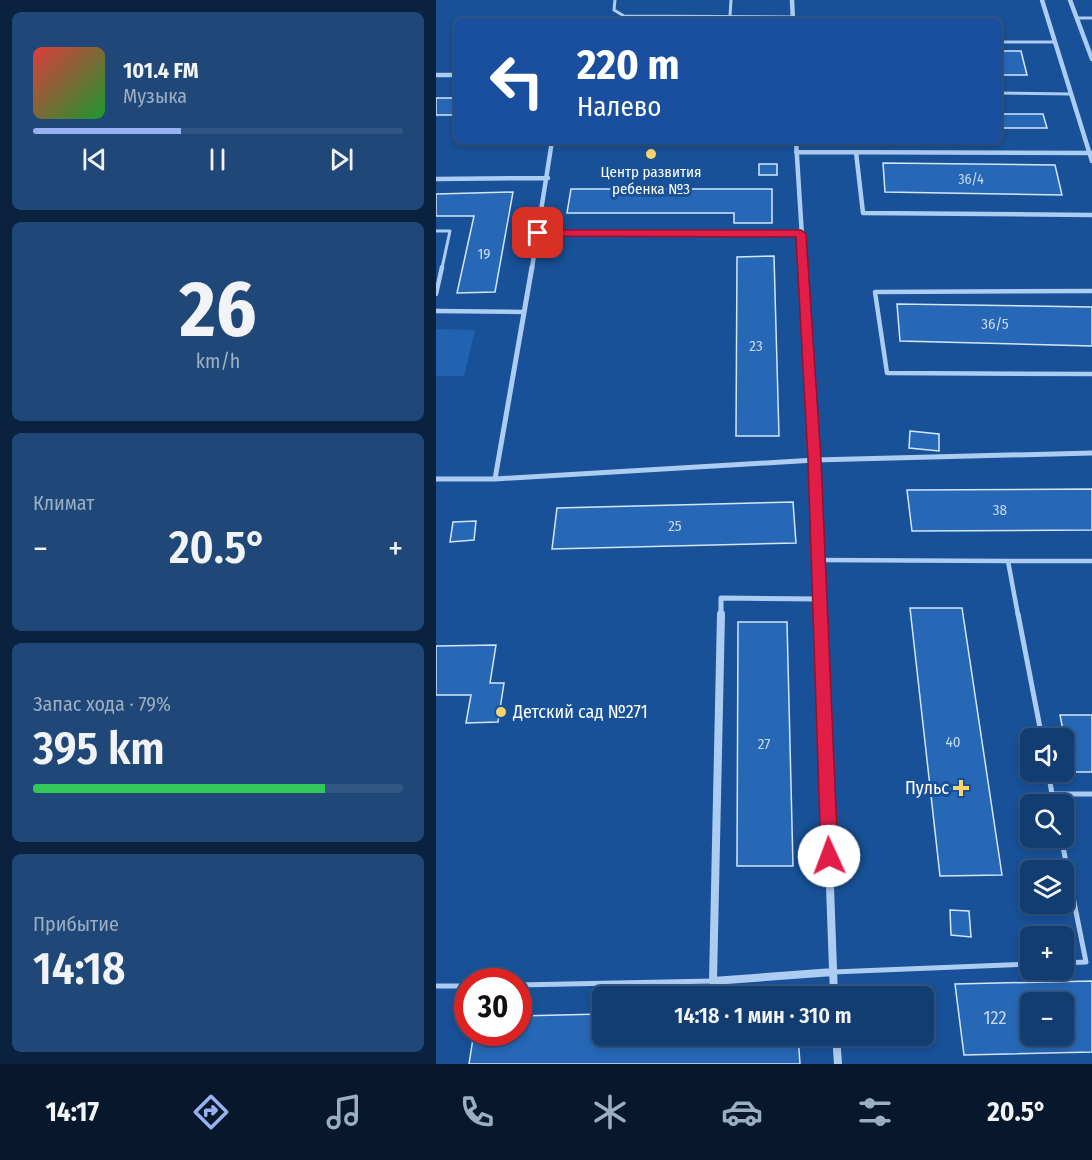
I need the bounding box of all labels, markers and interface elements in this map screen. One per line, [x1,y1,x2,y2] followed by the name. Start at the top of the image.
[577,40,680,90] text: 220 m
[478,42,556,120] icon: left
[123,57,199,84] text: 101.4 FM
[123,84,187,108] text: Музыка
[577,91,661,123] text: Налево
[78,143,111,176] icon: previous
[201,143,234,176] icon: pause
[325,143,358,176] icon: next
[644,147,658,161] marker: Центр развития ребенка №3
[600,163,702,198] place label: Центр развития ребенка №3
[958,171,984,188] house number: 36/4
[512,207,563,258] pin
[521,216,554,249] icon: arrive
[477,245,491,263] house number: 19
[180,263,256,357] text: 26
[981,315,1009,333] house number: 36/5
[749,337,763,355] house number: 23
[196,349,240,373] text: km/h
[33,491,94,515] text: Климат
[993,501,1007,519] house number: 38
[668,517,682,535] house number: 25
[169,521,267,575] text: 20.5°
[33,529,48,569] text: −
[388,529,403,569] text: +
[33,692,171,716] text: Запас хода · 79%
[512,701,648,723] place label: Детский сад №271
[494,705,508,719] marker: Детский сад №271
[33,722,165,776] text: 395 km
[1020,728,1074,1046] map controls
[1020,728,1074,782] button: sound
[945,733,961,751] house number: 40
[758,735,770,753] house number: 27
[905,777,949,799] place label: Пульс
[954,781,968,795] marker: Пульс
[1020,794,1074,848] button: search
[797,824,861,888] position arrow
[1020,860,1074,914] button: layers
[33,912,119,936] text: Прибытие
[1020,926,1074,980] button: +
[33,942,125,996] text: 14:18
[454,968,532,1046] speed limit sign: 30
[1020,992,1074,1046] button: −
[674,1002,852,1029] text: 14:18 · 1 мин · 310 m
[984,1007,1007,1029] house number: 122
[190,1091,232,1133] icon: directions
[323,1091,365,1133] icon: music
[456,1091,498,1133] icon: phone
[589,1091,631,1133] icon: climate
[721,1091,763,1133] icon: car
[854,1091,896,1133] icon: filters
[45,1096,99,1128] text: 14:17
[987,1096,1047,1128] text: 20.5°

